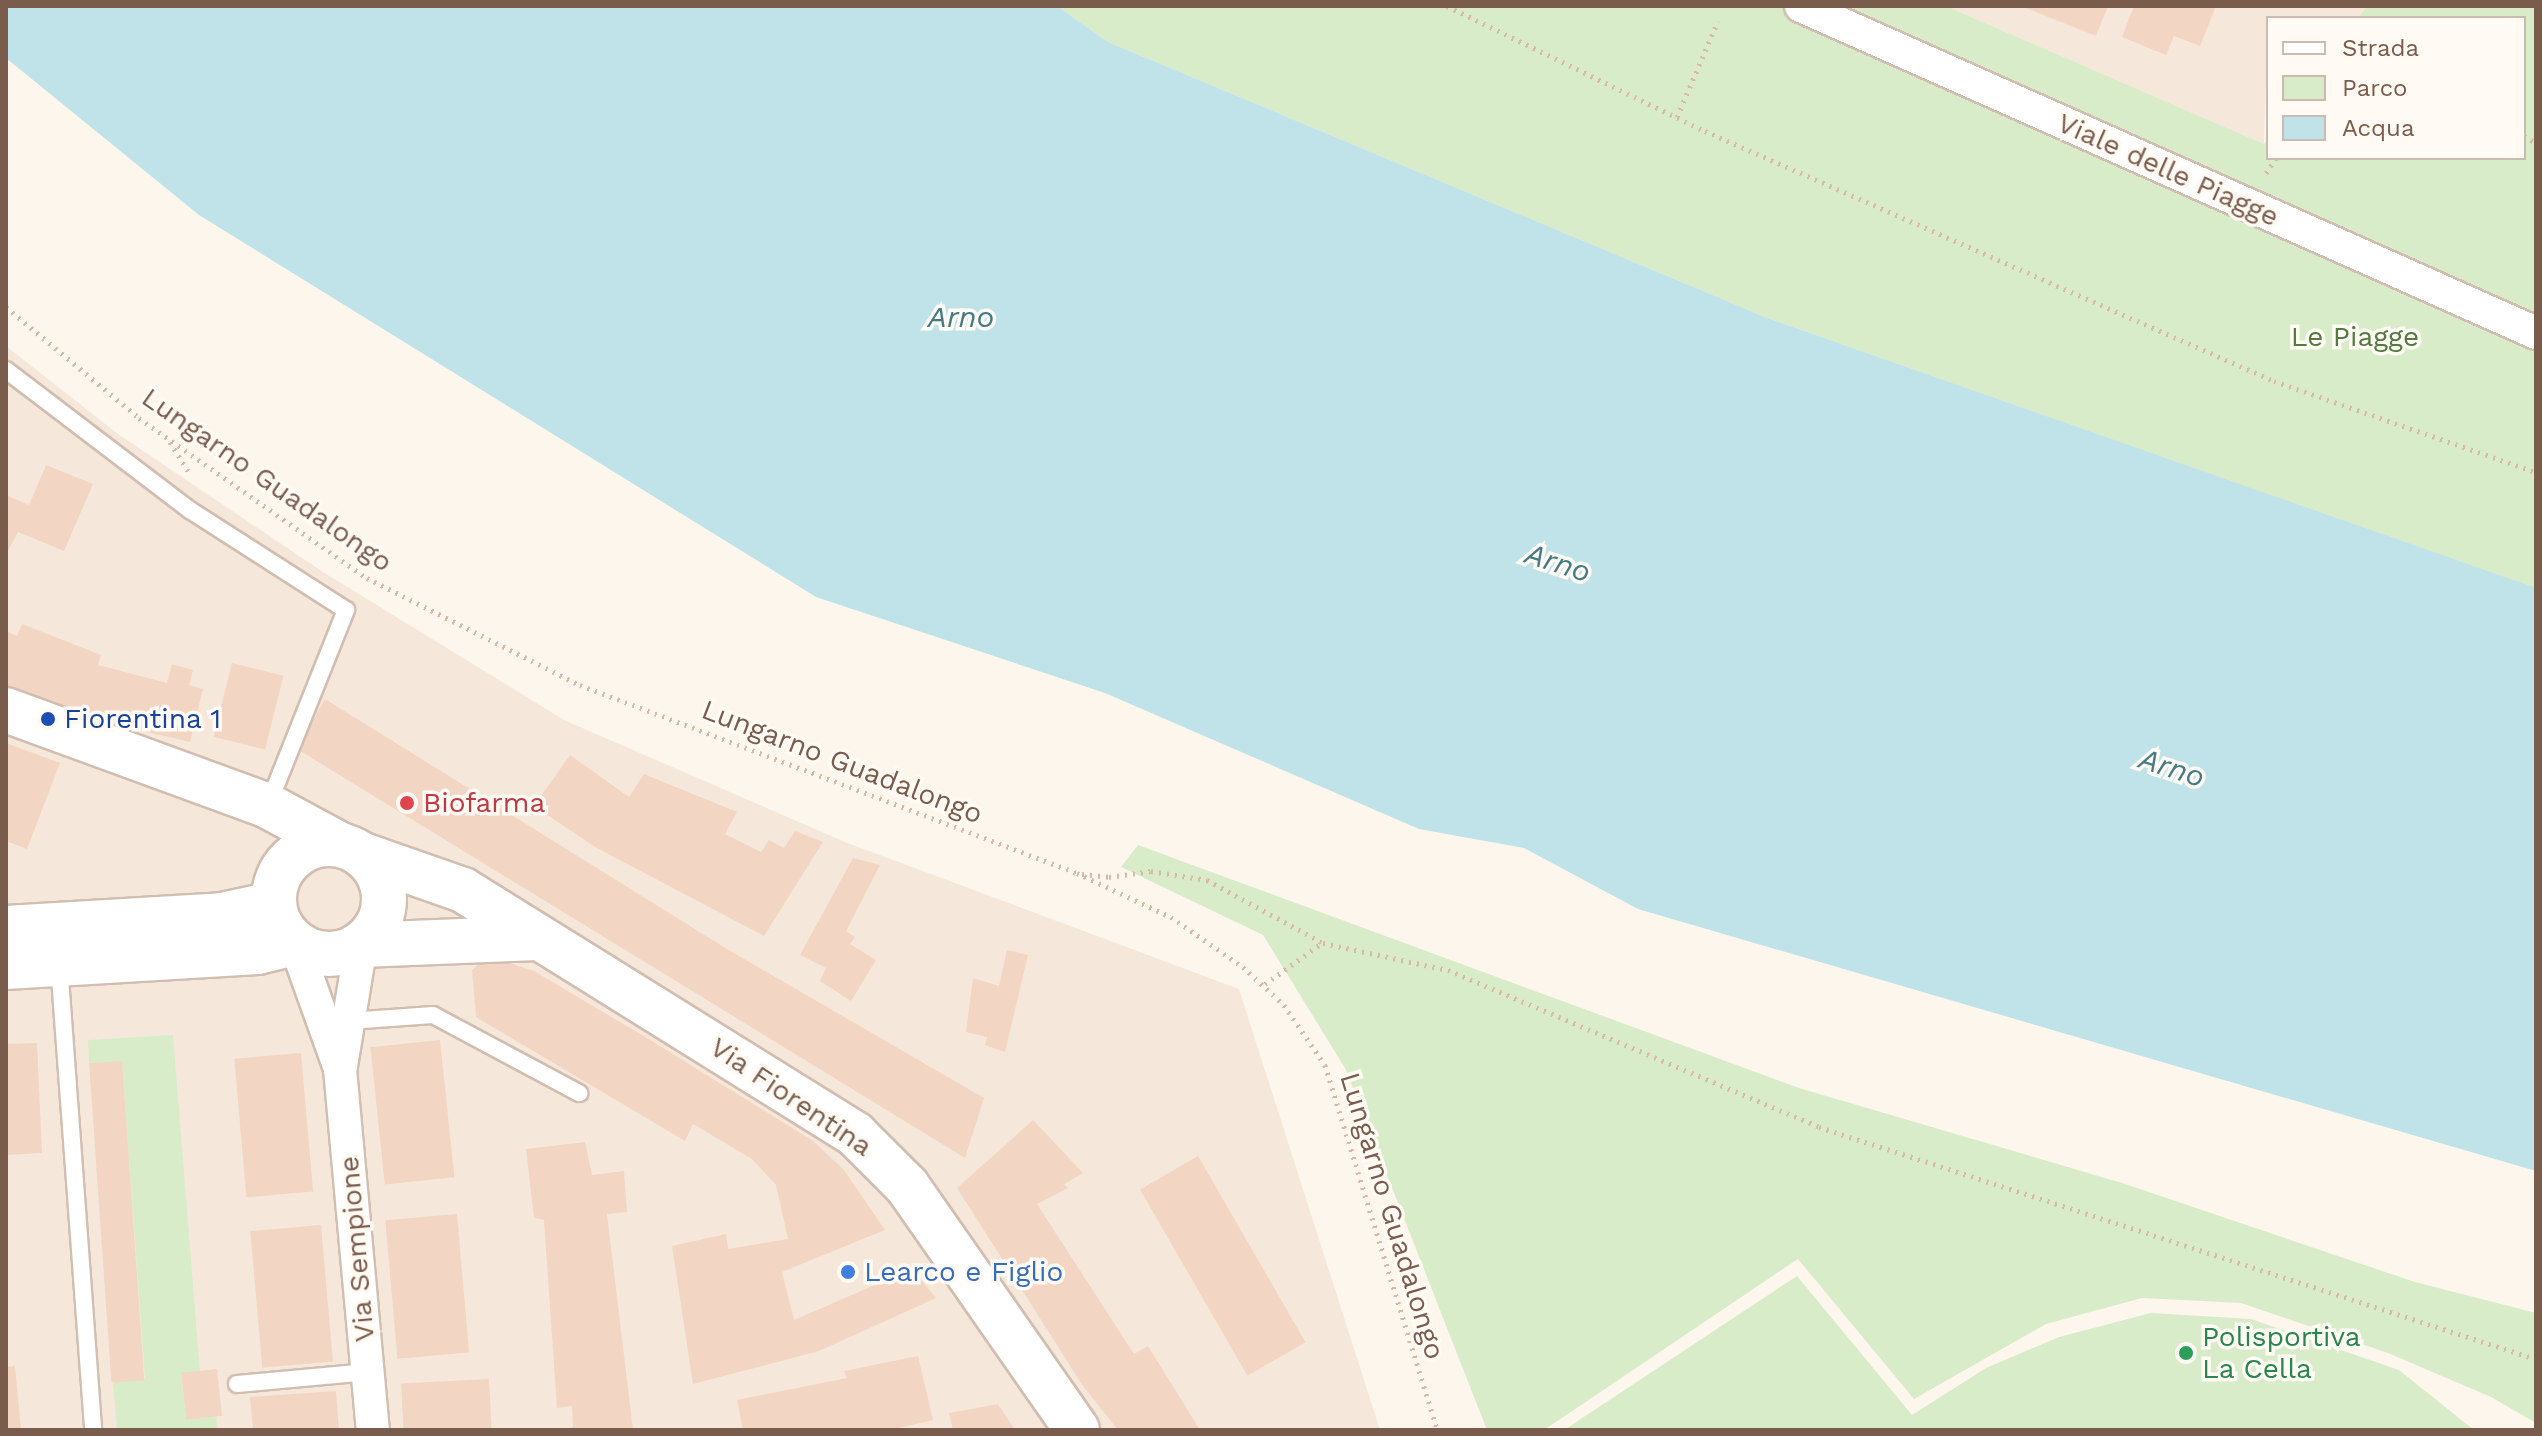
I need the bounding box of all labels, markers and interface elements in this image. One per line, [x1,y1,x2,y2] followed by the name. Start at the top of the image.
[2266,16,2526,160] legend
[2342,34,2419,62] text: Strada
[2342,74,2407,102] text: Parco
[2052,106,2284,234] street label: Viale delle Piagge
[2342,114,2415,142] text: Acqua
[928,299,994,335] water label: Arno
[2291,320,2419,354] park label: Le Piagge
[135,381,399,579] street label: Lungarno Guadalongo
[1521,536,1595,590] water label: Arno
[697,693,987,831] street label: Lungarno Guadalongo
[64,702,222,736] place label: Fiorentina 1
[39,710,57,728] marker: Fiorentina 1
[2135,741,2209,795] water label: Arno
[423,786,545,820] place label: Biofarma
[398,794,416,812] marker: Biofarma
[703,1030,879,1164] street label: Via Fiorentina
[1332,1069,1452,1363] street label: Lungarno Guadalongo
[332,1154,382,1344] street label: Via Sempione
[864,1255,1063,1289] place label: Learco e Figlio
[839,1263,857,1281] marker: Learco e Figlio
[2202,1320,2361,1386] place label: Polisportiva La Cella
[2177,1344,2195,1362] marker: Polisportiva La Cella

